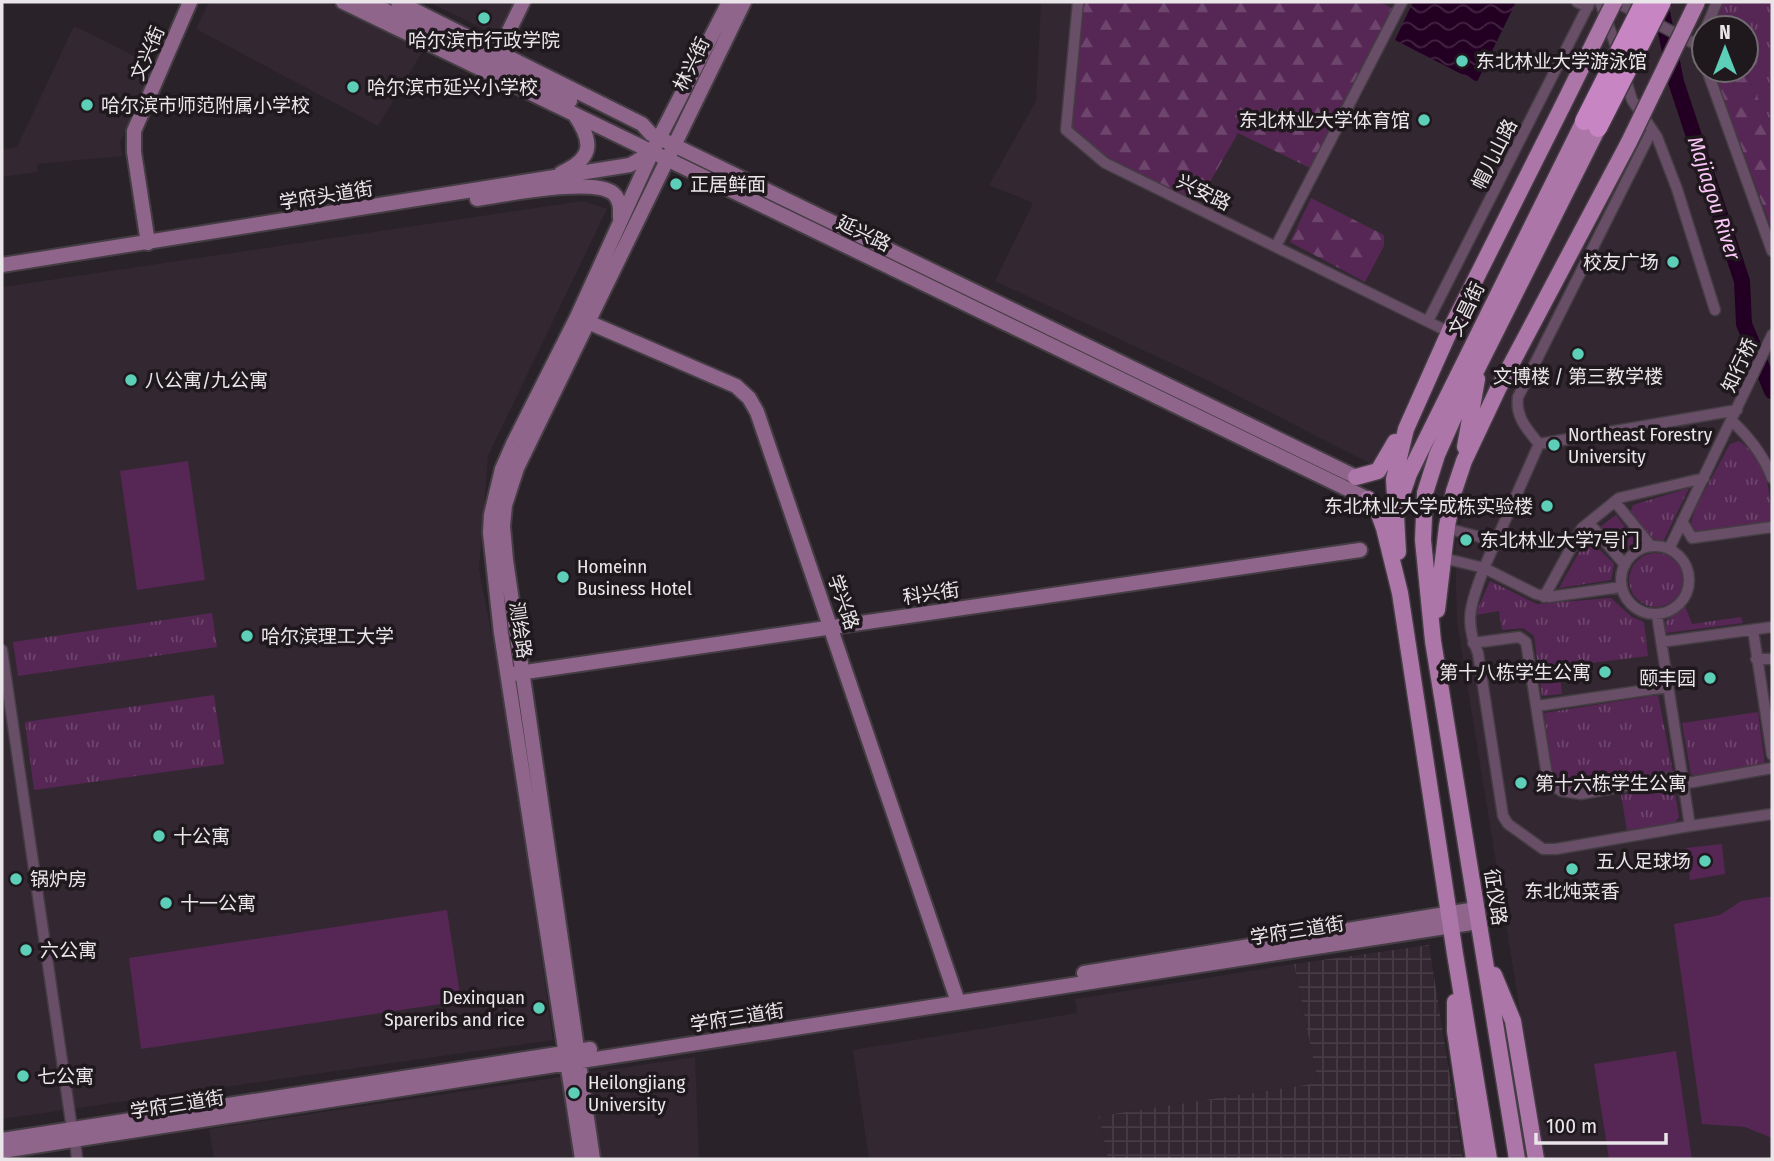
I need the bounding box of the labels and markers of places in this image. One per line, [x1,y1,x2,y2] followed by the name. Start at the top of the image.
[476,10,492,26] marker: 哈尔滨市行政学院
[408,29,560,52] place label: 哈尔滨市行政学院
[1476,50,1647,73] place label: 东北林业大学游泳馆
[1454,53,1470,69] marker: 东北林业大学游泳馆
[367,76,538,99] place label: 哈尔滨市延兴小学校
[345,79,361,95] marker: 哈尔滨市延兴小学校
[101,94,310,117] place label: 哈尔滨市师范附属小学校
[79,97,95,113] marker: 哈尔滨市师范附属小学校
[1239,109,1410,132] place label: 东北林业大学体育馆
[1416,112,1432,128] marker: 东北林业大学体育馆
[690,173,766,196] place label: 正居鲜面
[668,176,684,192] marker: 正居鲜面
[1583,251,1659,274] place label: 校友广场
[1665,254,1681,270] marker: 校友广场
[1570,346,1586,362] marker: 文博楼 / 第三教学楼
[1493,365,1663,388] place label: 文博楼 / 第三教学楼
[145,369,268,392] place label: 八公寓/九公寓
[123,372,139,388] marker: 八公寓/九公寓
[1568,423,1713,468] place label: Northeast Forestry University
[1546,437,1562,453] marker: Northeast Forestry University
[1324,495,1533,518] place label: 东北林业大学成栋实验楼
[1539,498,1555,514] marker: 东北林业大学成栋实验楼
[1480,529,1640,552] place label: 东北林业大学7号门
[1458,532,1474,548] marker: 东北林业大学7号门
[577,555,692,600] place label: Homeinn Business Hotel
[555,569,571,585] marker: Homeinn Business Hotel
[261,625,394,648] place label: 哈尔滨理工大学
[239,628,255,644] marker: 哈尔滨理工大学
[1439,661,1591,684] place label: 第十八栋学生公寓
[1597,664,1613,680] marker: 第十八栋学生公寓
[1639,667,1696,690] place label: 颐丰园
[1702,670,1718,686] marker: 颐丰园
[1535,772,1687,795] place label: 第十六栋学生公寓
[1513,775,1529,791] marker: 第十六栋学生公寓
[173,825,230,848] place label: 十公寓
[151,828,167,844] marker: 十公寓
[1596,850,1691,873] place label: 五人足球场
[1697,853,1713,869] marker: 五人足球场
[1564,861,1580,877] marker: 东北炖菜香
[30,868,87,891] place label: 锅炉房
[8,871,24,887] marker: 锅炉房
[1524,880,1620,903] place label: 东北炖菜香
[180,892,256,915] place label: 十一公寓
[158,895,174,911] marker: 十一公寓
[40,939,97,962] place label: 六公寓
[18,942,34,958] marker: 六公寓
[384,986,525,1031] place label: Dexinquan Spareribs and rice
[531,1000,547,1016] marker: Dexinquan Spareribs and rice
[37,1065,94,1088] place label: 七公寓
[15,1068,31,1084] marker: 七公寓
[588,1071,685,1116] place label: Heilongjiang University
[566,1085,582,1101] marker: Heilongjiang University

